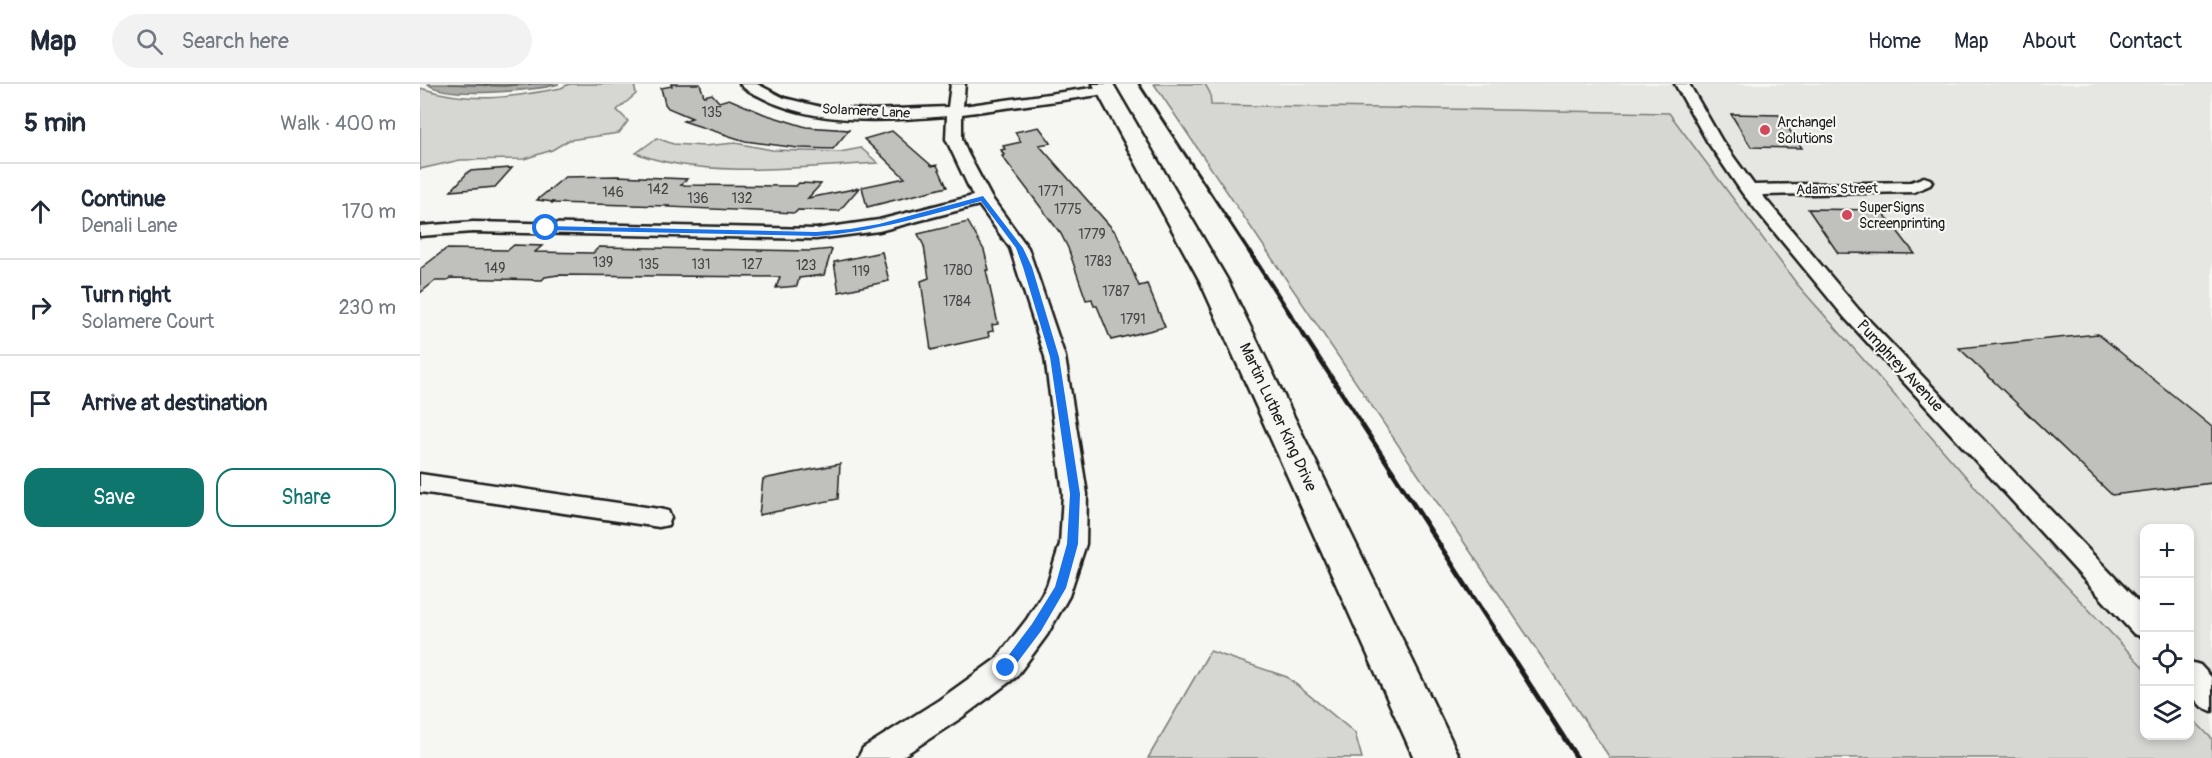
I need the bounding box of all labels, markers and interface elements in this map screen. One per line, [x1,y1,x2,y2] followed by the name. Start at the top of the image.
[112,14,532,68] search box
[30,24,76,59] text: Map
[133,25,166,58] icon: search
[181,27,289,55] text: Search here
[1868,28,1921,55] text: Home
[1954,28,1989,55] text: Map
[2022,28,2076,55] text: About
[2109,28,2182,55] text: Contact
[821,100,911,122] street label: Solamere Lane
[702,104,722,121] house number: 135
[24,107,86,139] text: 5 min
[280,111,396,136] text: Walk · 400 m
[1777,114,1836,147] place label: Archangel Solutions
[1758,123,1772,137] marker: Archangel Solutions
[1796,180,1878,198] street label: Adams Street
[647,181,669,198] house number: 142
[1038,183,1064,200] house number: 1771
[602,184,624,201] house number: 146
[81,185,165,213] text: Continue
[687,190,709,207] house number: 136
[731,190,753,207] house number: 132
[24,195,57,228] icon: ahead
[342,199,396,224] text: 170 m
[1859,199,1945,232] place label: SuperSigns Screenprinting
[1054,201,1082,218] house number: 1775
[1840,208,1854,222] marker: SuperSigns Screenprinting
[81,213,177,238] text: Denali Lane
[532,214,558,240] route start
[1078,226,1106,243] house number: 1779
[1084,253,1112,270] house number: 1783
[593,254,613,271] house number: 139
[639,256,659,273] house number: 135
[692,256,710,273] house number: 131
[742,256,763,273] house number: 127
[796,257,817,274] house number: 123
[485,260,505,277] house number: 149
[943,262,973,279] house number: 1780
[852,263,870,280] house number: 119
[81,281,171,309] text: Turn right
[1102,283,1130,300] house number: 1787
[24,291,57,324] icon: right
[943,293,971,310] house number: 1784
[339,295,396,320] text: 230 m
[81,309,214,334] text: Solamere Court
[1120,311,1146,328] house number: 1791
[1852,316,1948,416] street label: Pumphrey Avenue
[1235,340,1321,495] street label: Martin Luther King Drive
[24,387,57,420] icon: arrive
[81,389,267,417] text: Arrive at destination
[24,468,204,527] button: Save
[216,468,396,527] button: Share
[2140,524,2194,740] map controls
[2140,524,2194,578] button: +
[2140,578,2194,632] button: −
[2140,632,2194,686] button: locate
[992,654,1018,680] route end
[2140,686,2194,740] button: layers

